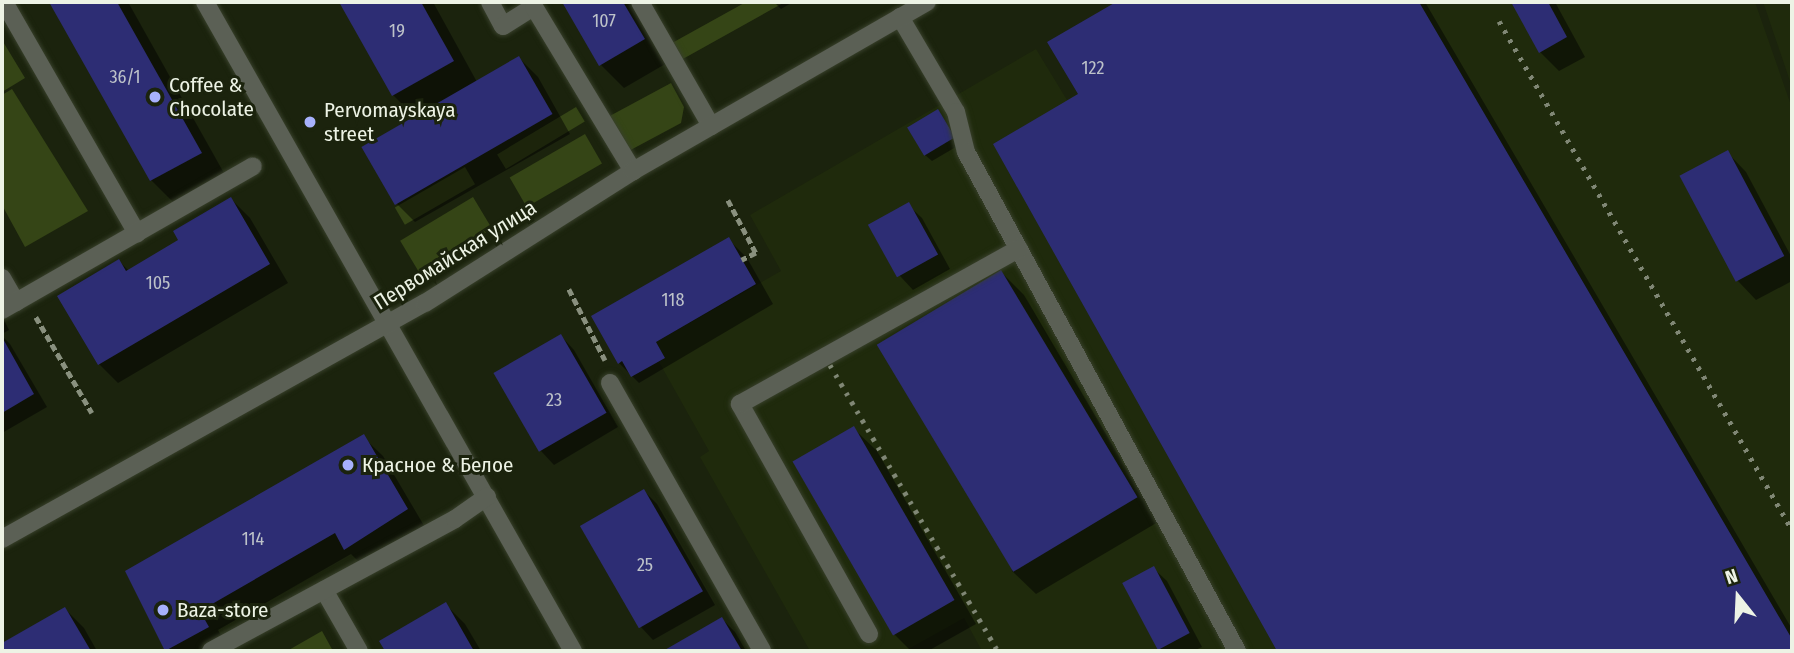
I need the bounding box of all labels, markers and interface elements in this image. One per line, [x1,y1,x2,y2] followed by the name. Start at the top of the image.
[592,10,616,32] house number: 107
[389,20,405,42] house number: 19
[1082,57,1104,79] house number: 122
[109,66,141,88] house number: 36/1
[169,72,254,122] place label: Coffee & Chocolate
[147,89,163,105] marker: Coffee & Chocolate
[324,97,455,147] place label: Pervomayskaya street
[302,114,318,130] marker: Pervomayskaya street
[369,195,541,315] street label: Первомайская улица
[146,272,170,294] house number: 105
[662,289,684,311] house number: 118
[546,389,562,411] house number: 23
[362,452,513,478] place label: Красное & Белое
[340,457,356,473] marker: Красное & Белое
[242,528,264,550] house number: 114
[637,554,653,576] house number: 25
[1703,562,1773,632] north arrow
[1722,564,1740,589] text: N
[177,597,268,623] place label: Baza-store
[155,602,171,618] marker: Baza-store

